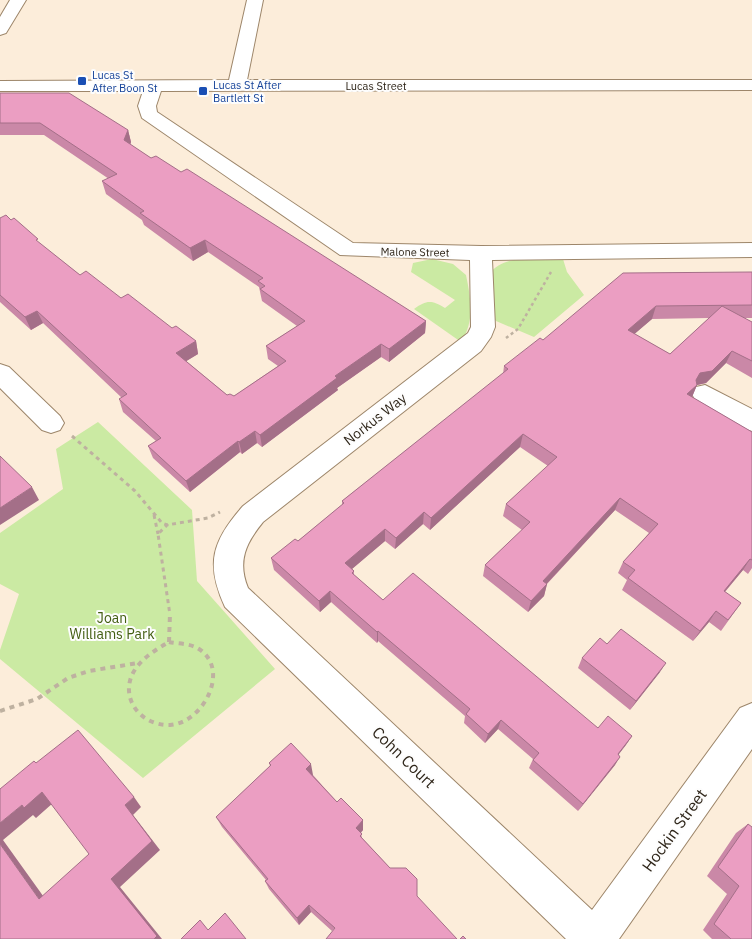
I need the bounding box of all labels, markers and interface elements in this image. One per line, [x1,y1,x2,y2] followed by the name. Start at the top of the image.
[92,68,158,95] place label: Lucas St After Boon St
[76,75,88,87] marker: Lucas St After Boon St
[213,78,281,105] place label: Lucas St After Bartlett St
[345,79,407,93] street label: Lucas Street
[197,85,209,97] marker: Lucas St After Bartlett St
[380,244,450,260] street label: Malone Street
[340,389,410,449] street label: Norkus Way
[69,609,155,643] park label: Joan Williams Park
[368,722,440,792] street label: Cohn Court
[637,785,711,875] street label: Hockin Street

